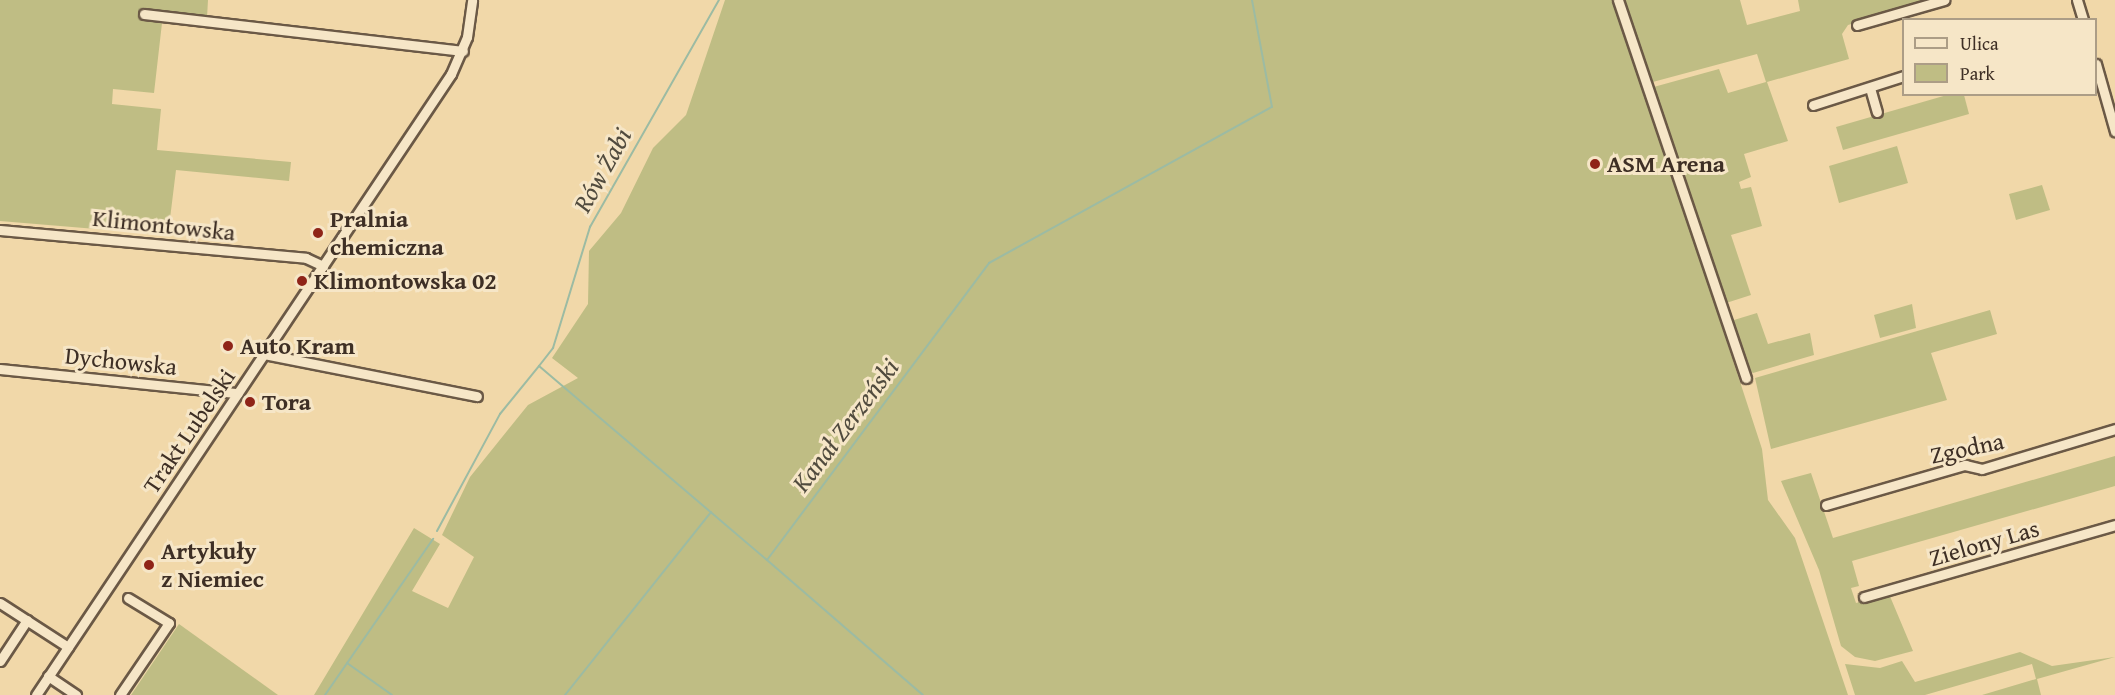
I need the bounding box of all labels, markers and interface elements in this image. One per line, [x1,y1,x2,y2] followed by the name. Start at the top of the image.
[1902,18,2097,96] legend
[1960,30,1998,57] text: Ulica
[1960,60,1995,87] text: Park
[566,123,638,217] water label: Rów Żabi
[1607,150,1725,178] place label: ASM Arena
[1588,157,1602,171] marker: ASM Arena
[91,203,237,247] street label: Klimontowska
[330,205,444,261] place label: Pralnia chemiczna
[311,226,325,240] marker: Pralnia chemiczna
[314,267,497,295] place label: Klimontowska 02
[295,274,309,288] marker: Klimontowska 02
[240,332,355,360] place label: Auto Kram
[221,339,235,353] marker: Auto Kram
[64,341,178,381] street label: Dychowska
[785,352,905,498] water label: Kanał Zerzeński
[137,363,241,499] street label: Trakt Lubelski
[262,388,311,416] place label: Tora
[243,395,257,409] marker: Tora
[1928,426,2006,470] street label: Zgodna
[1926,514,2042,572] street label: Zielony Las
[161,537,264,593] place label: Artykuły z Niemiec
[142,558,156,572] marker: Artykuły z Niemiec

